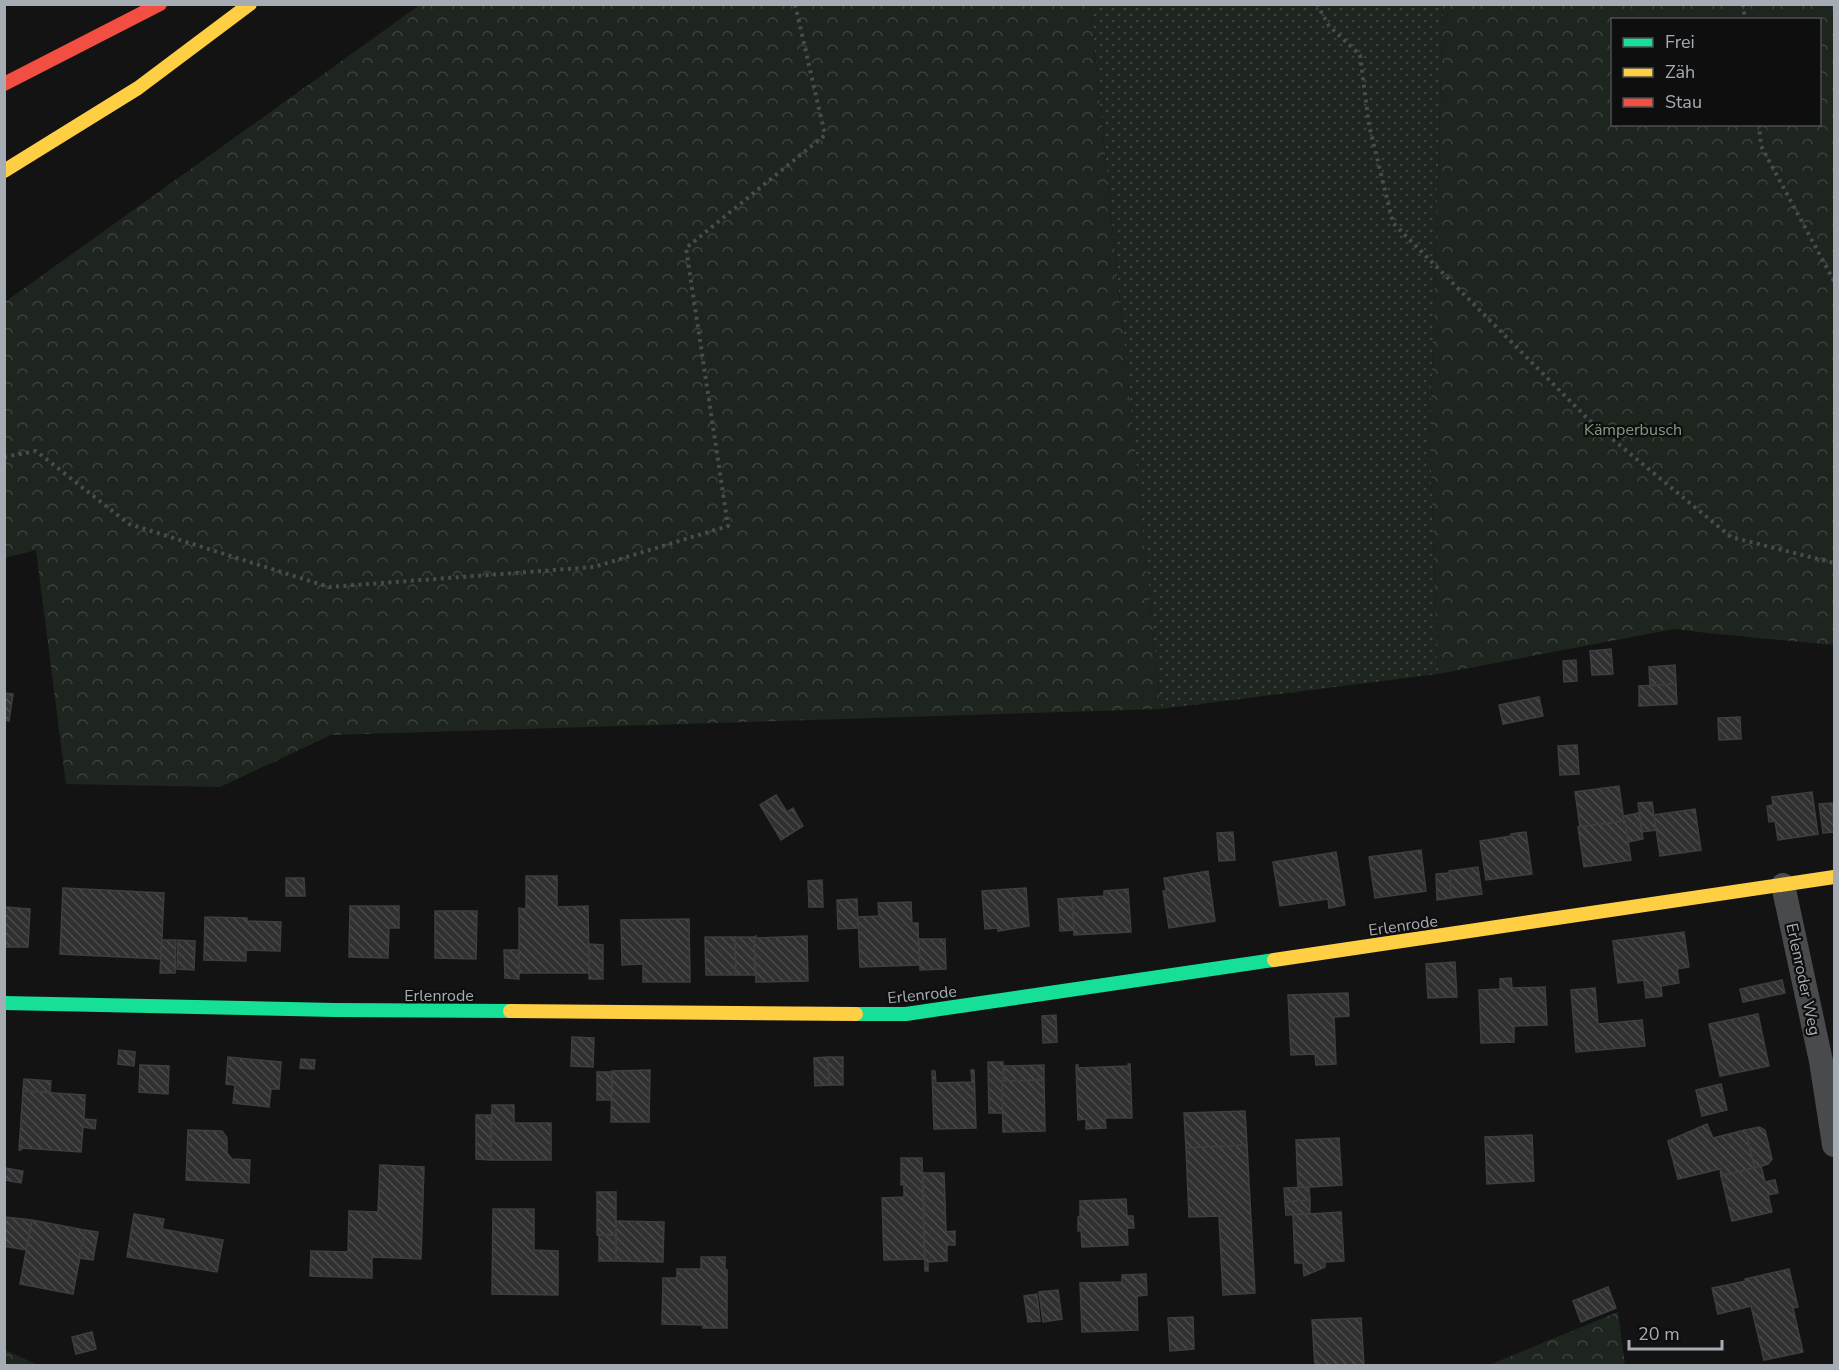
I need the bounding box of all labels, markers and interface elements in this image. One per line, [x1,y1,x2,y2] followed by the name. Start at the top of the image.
[1611,18,1821,126] legend
[1665,30,1695,54] text: Frei
[1665,60,1695,84] text: Zäh
[1665,90,1702,114] text: Stau
[1584,419,1682,441] park label: Kämperbusch
[1367,910,1439,942] street label: Erlenrode
[1780,921,1826,1037] street label: Erlenroder Weg
[886,980,958,1010] street label: Erlenrode
[404,985,474,1007] street label: Erlenrode
[1629,1313,1722,1351] scale bar
[1638,1322,1680,1346] text: 20 m

